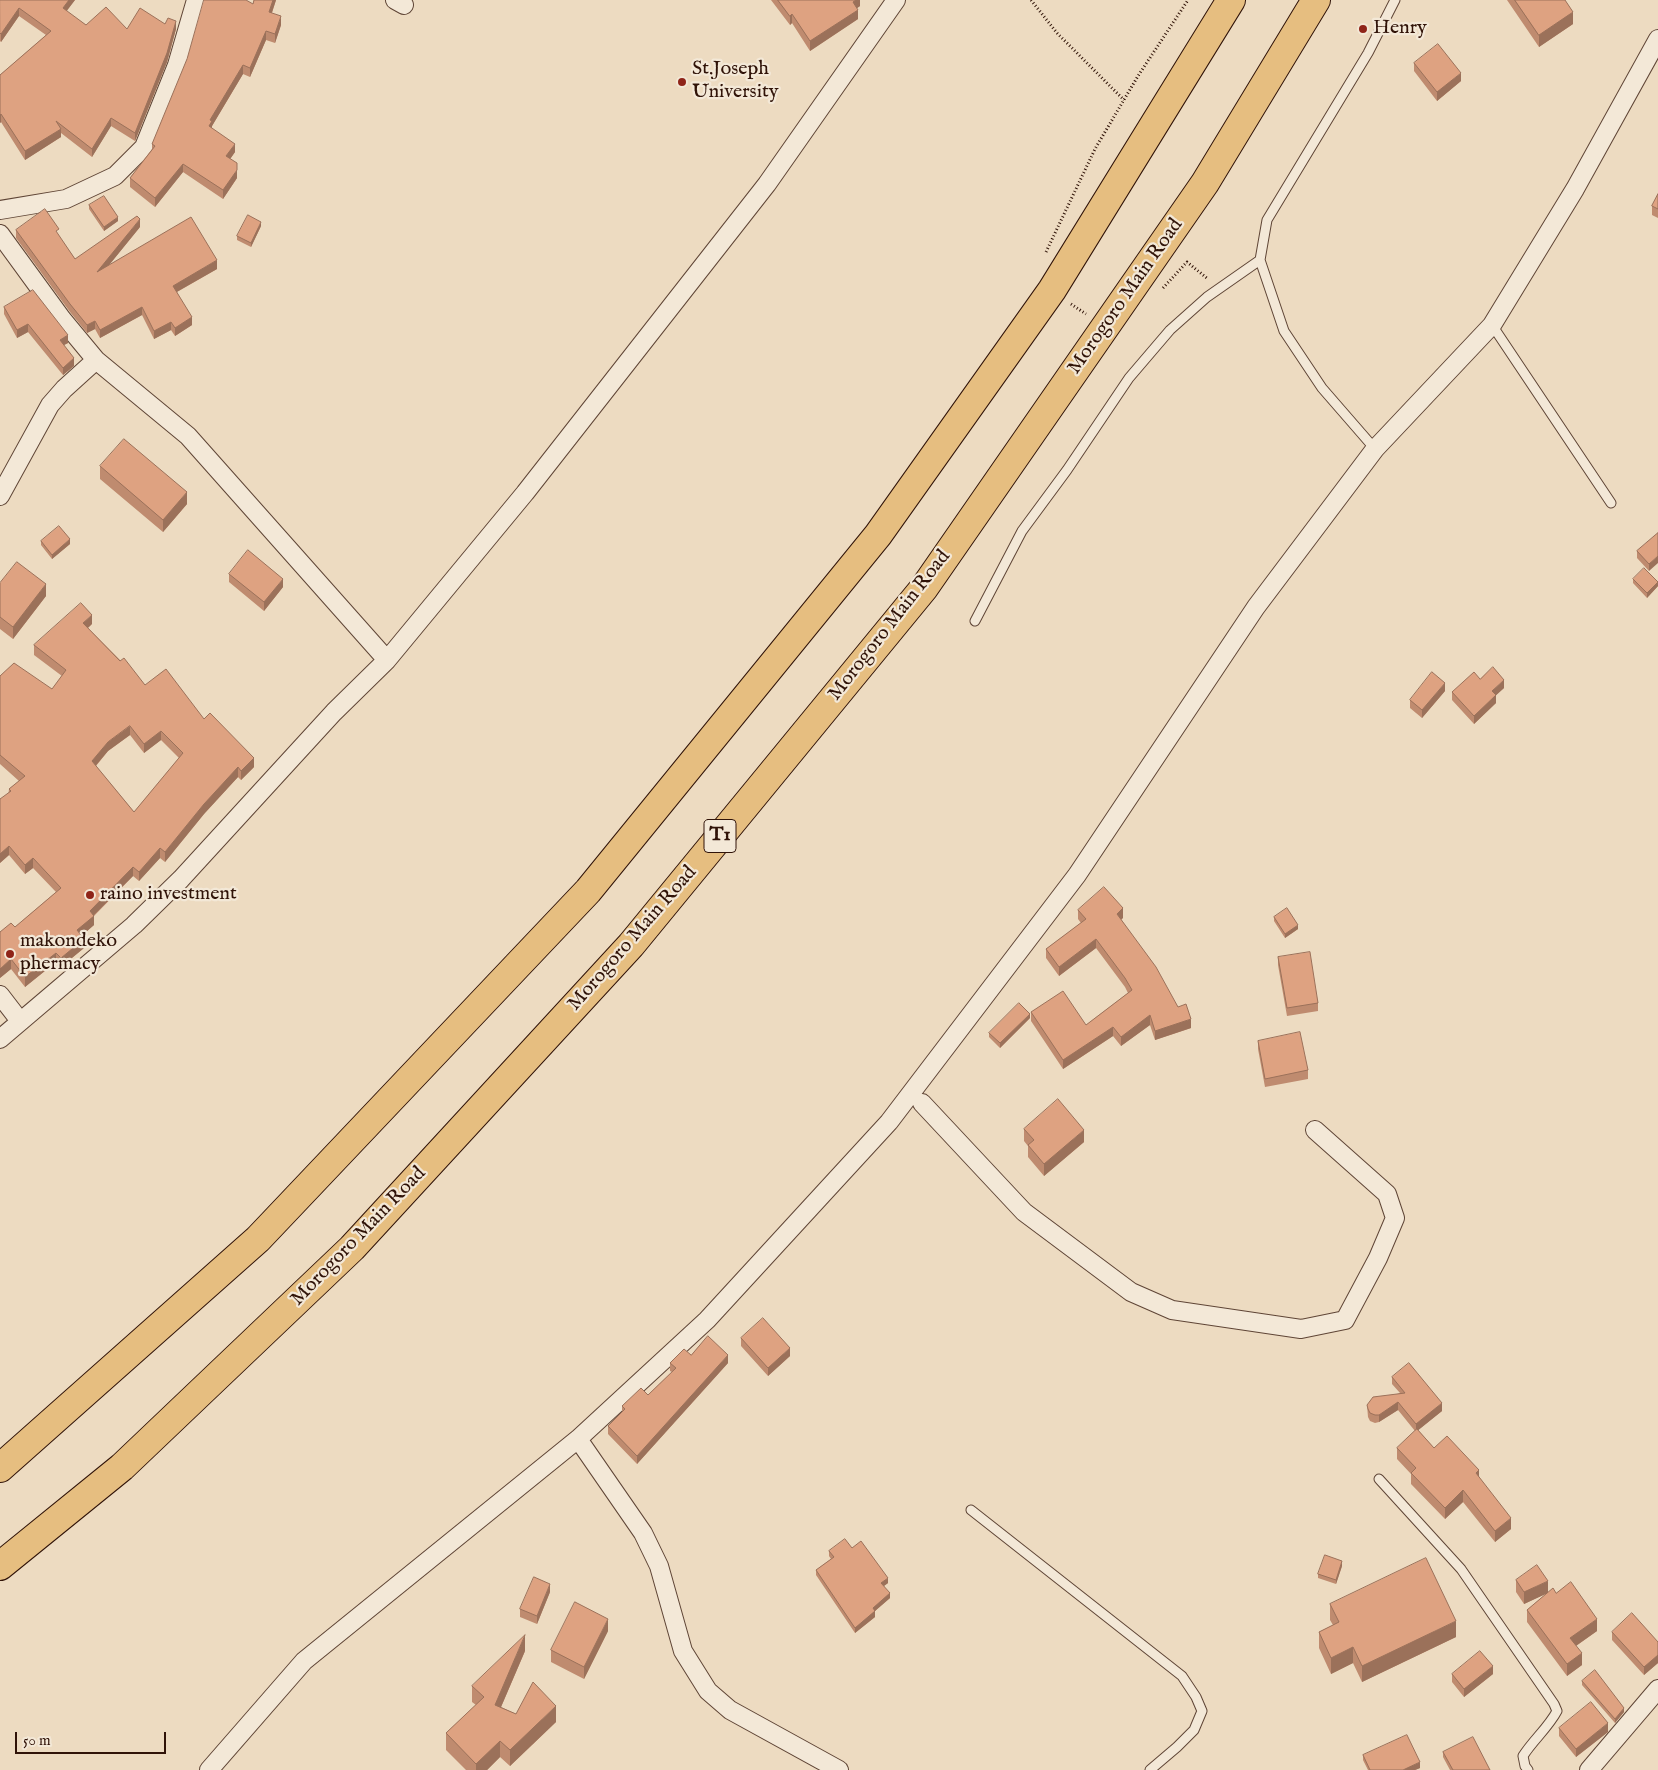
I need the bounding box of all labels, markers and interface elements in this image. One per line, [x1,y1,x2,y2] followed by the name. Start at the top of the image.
[1373,17,1427,41] place label: Henry
[1357,23,1369,35] marker: Henry
[692,58,779,105] place label: St.Joseph University
[676,76,688,88] marker: St.Joseph University
[1063,215,1189,379] street label: Morogoro Main Road
[824,546,956,706] street label: Morogoro Main Road
[704,819,736,852] road number: T1
[563,862,703,1016] street label: Morogoro Main Road
[100,883,237,907] place label: raino investment
[84,889,96,901] marker: raino investment
[20,930,117,977] place label: makondeko phermacy
[4,948,16,960] marker: makondeko phermacy
[286,1162,432,1312] street label: Morogoro Main Road
[18,1722,169,1754] scale bar
[23,1731,51,1750] text: 50 m

